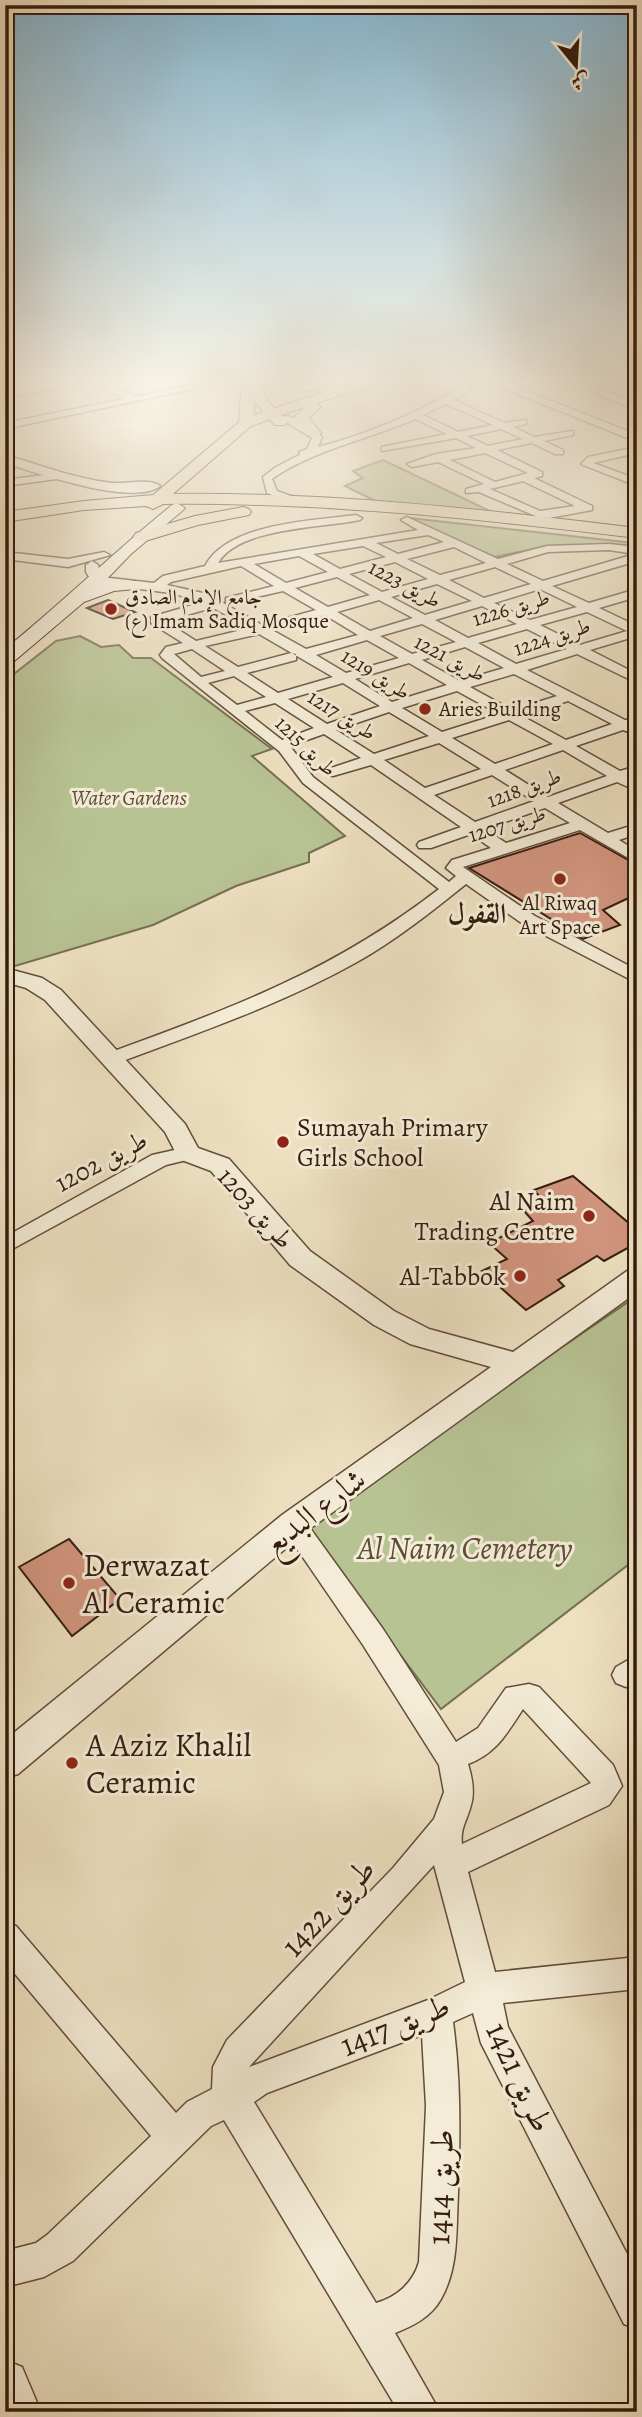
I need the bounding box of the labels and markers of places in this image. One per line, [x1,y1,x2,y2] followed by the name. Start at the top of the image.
[125,583,329,639] place label: جامع الإمام الصادق (ع) Imam Sadiq Mosque
[103,601,119,617] marker: جامع الإمام الصادق (ع) Imam Sadiq Mosque
[438,695,561,723] place label: Aries Building
[417,701,433,717] marker: Aries Building
[552,871,568,887] marker: Al Riwaq Art Space
[519,889,600,941] place label: Al Riwaq Art Space
[297,1110,488,1175] place label: Sumayah Primary Girls School
[275,1134,291,1150] marker: Sumayah Primary Girls School
[414,1184,575,1249] place label: Al Naim Trading Centre
[581,1208,597,1224] marker: Al Naim Trading Centre
[399,1259,506,1294] place label: Al-Tabbok
[512,1268,528,1284] marker: Al-Tabbok
[82,1543,225,1624] place label: Derwazat Al Ceramic
[61,1575,77,1591] marker: Derwazat Al Ceramic
[85,1723,251,1804] place label: A Aziz Khalil Ceramic
[64,1755,80,1771] marker: A Aziz Khalil Ceramic

